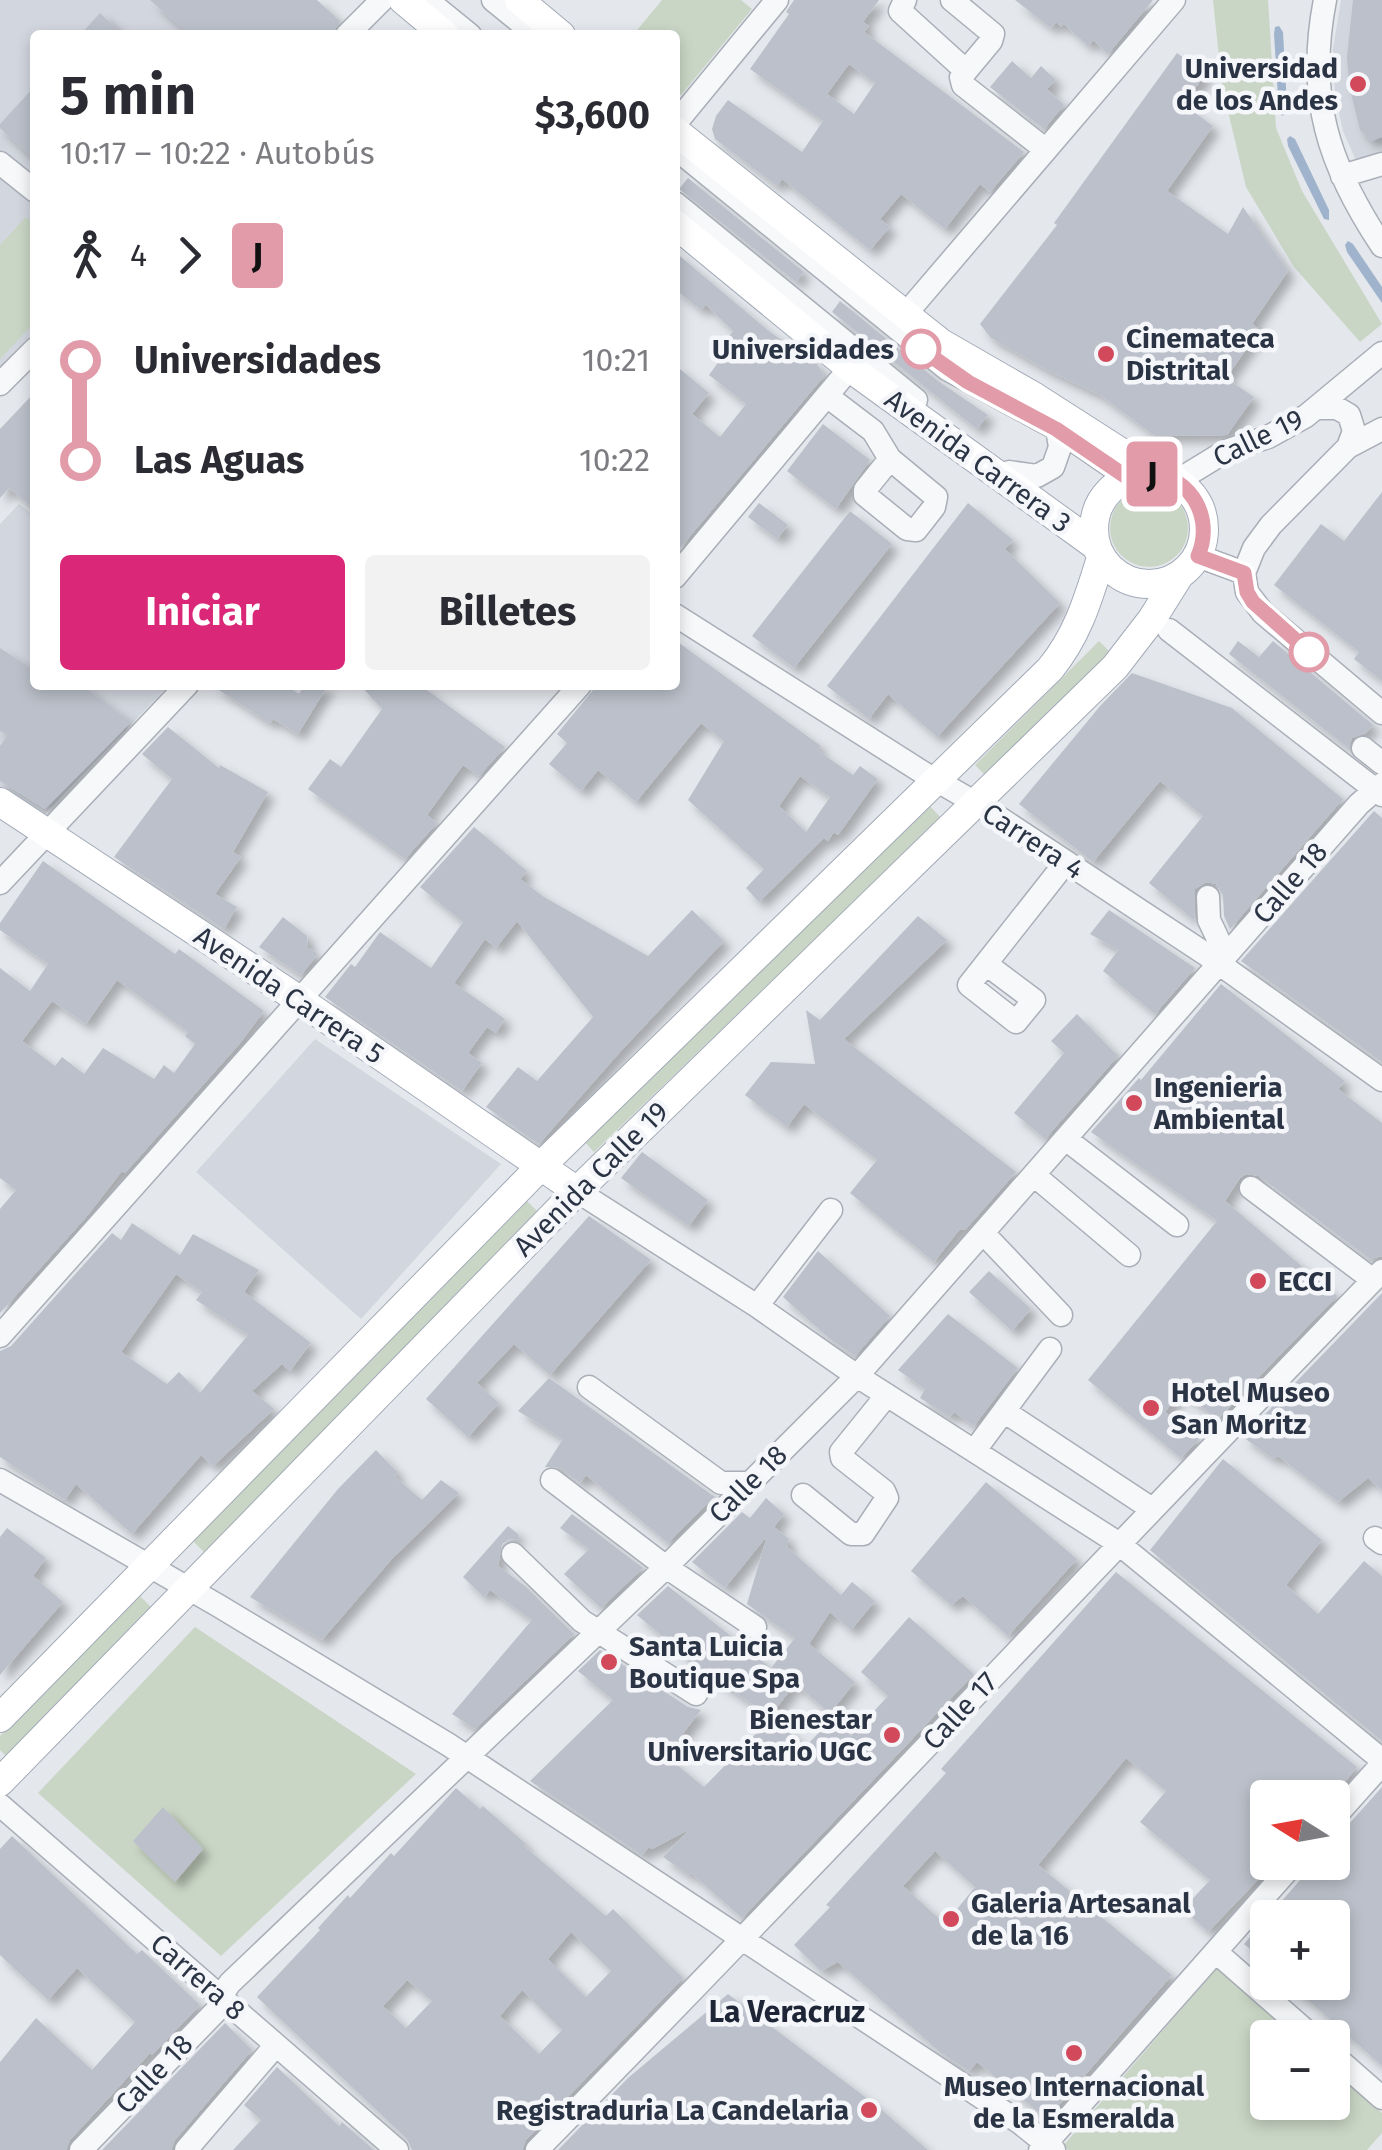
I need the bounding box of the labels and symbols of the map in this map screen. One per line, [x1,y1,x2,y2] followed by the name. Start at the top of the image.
[1176,52,1338,117] place label: Universidad de los Andes
[1347,73,1369,95] marker: Universidad de los Andes
[1126,322,1275,387] place label: Cinemateca Distrital
[902,330,940,368] marker: Universidades
[712,333,894,366] place label: Universidades
[1095,343,1117,365] marker: Cinemateca Distrital
[879,382,1077,540] street label: Avenida Carrera 3
[1208,402,1308,474] street label: Calle 19
[1120,442,1184,506] line badge: J
[1290,633,1328,671] unlabelled marker
[976,796,1090,886] street label: Carrera 4
[1246,836,1334,930] street label: Calle 18
[188,919,390,1071] street label: Avenida Carrera 5
[1153,1071,1285,1136] place label: Ingenieria Ambiental
[1123,1092,1145,1114] marker: Ingenieria Ambiental
[507,1095,675,1263] street label: Avenida Calle 19
[1278,1265,1332,1298] place label: ECCI
[1247,1270,1269,1292] marker: ECCI
[1171,1376,1330,1441] place label: Hotel Museo San Moritz
[1140,1397,1162,1419] marker: Hotel Museo San Moritz
[702,1438,794,1530] street label: Calle 18
[629,1630,800,1695] place label: Santa Luicia Boutique Spa
[598,1651,620,1673] marker: Santa Luicia Boutique Spa
[916,1665,1004,1757] street label: Calle 17
[647,1703,873,1768] place label: Bienestar Universitario UGC
[881,1724,903,1746] marker: Bienestar Universitario UGC
[1250,1780,1350,1880] north arrow
[971,1887,1191,1952] place label: Galeria Artesanal de la 16
[940,1908,962,1930] marker: Galeria Artesanal de la 16
[144,1927,252,2027] street label: Carrera 8
[709,1994,865,2030] district label: La Veracruz
[108,2028,200,2120] street label: Calle 18
[1063,2042,1085,2064] marker: Museo Internacional de la Esmeralda
[944,2070,1205,2135] place label: Museo Internacional de la Esmeralda
[496,2094,849,2127] place label: Registraduria La Candelaria
[858,2099,880,2121] marker: Registraduria La Candelaria

